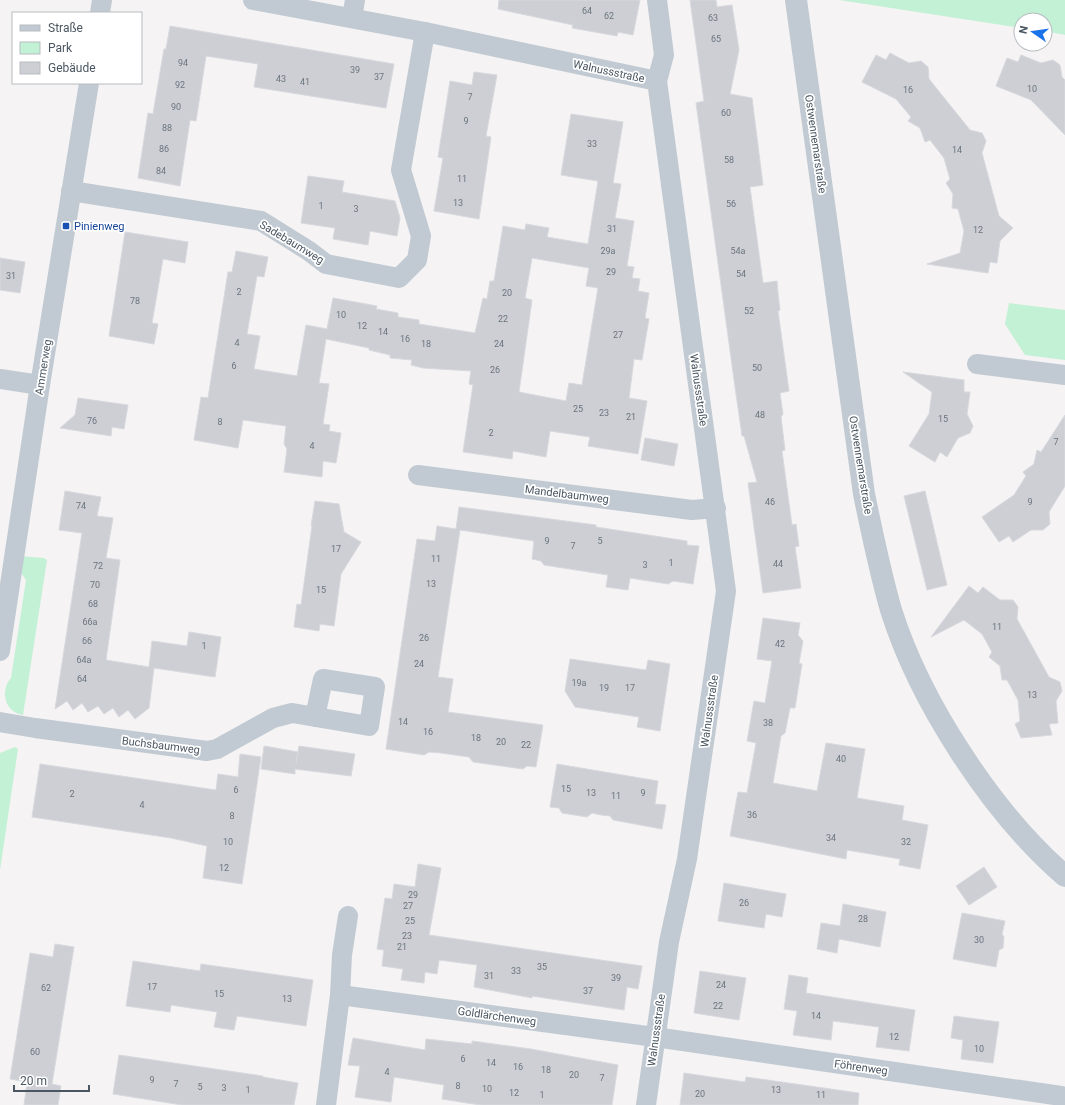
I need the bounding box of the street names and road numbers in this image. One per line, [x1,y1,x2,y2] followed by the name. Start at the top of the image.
[572,58,646,85] street label: Walnussstraße
[802,94,829,194] street label: Ostwennemarstraße
[257,218,326,267] street label: Sadebaumweg
[33,338,54,396] street label: Ammerweg
[687,353,710,427] street label: Walnussstraße
[846,415,875,515] street label: Ostwennemarstraße
[524,483,610,506] street label: Mandelbaumweg
[698,674,721,748] street label: Walnussstraße
[121,734,201,757] street label: Buchsbaumweg
[645,993,668,1067] street label: Walnussstraße
[457,1005,537,1028] street label: Goldlärchenweg
[833,1057,889,1078] street label: Föhrenweg

